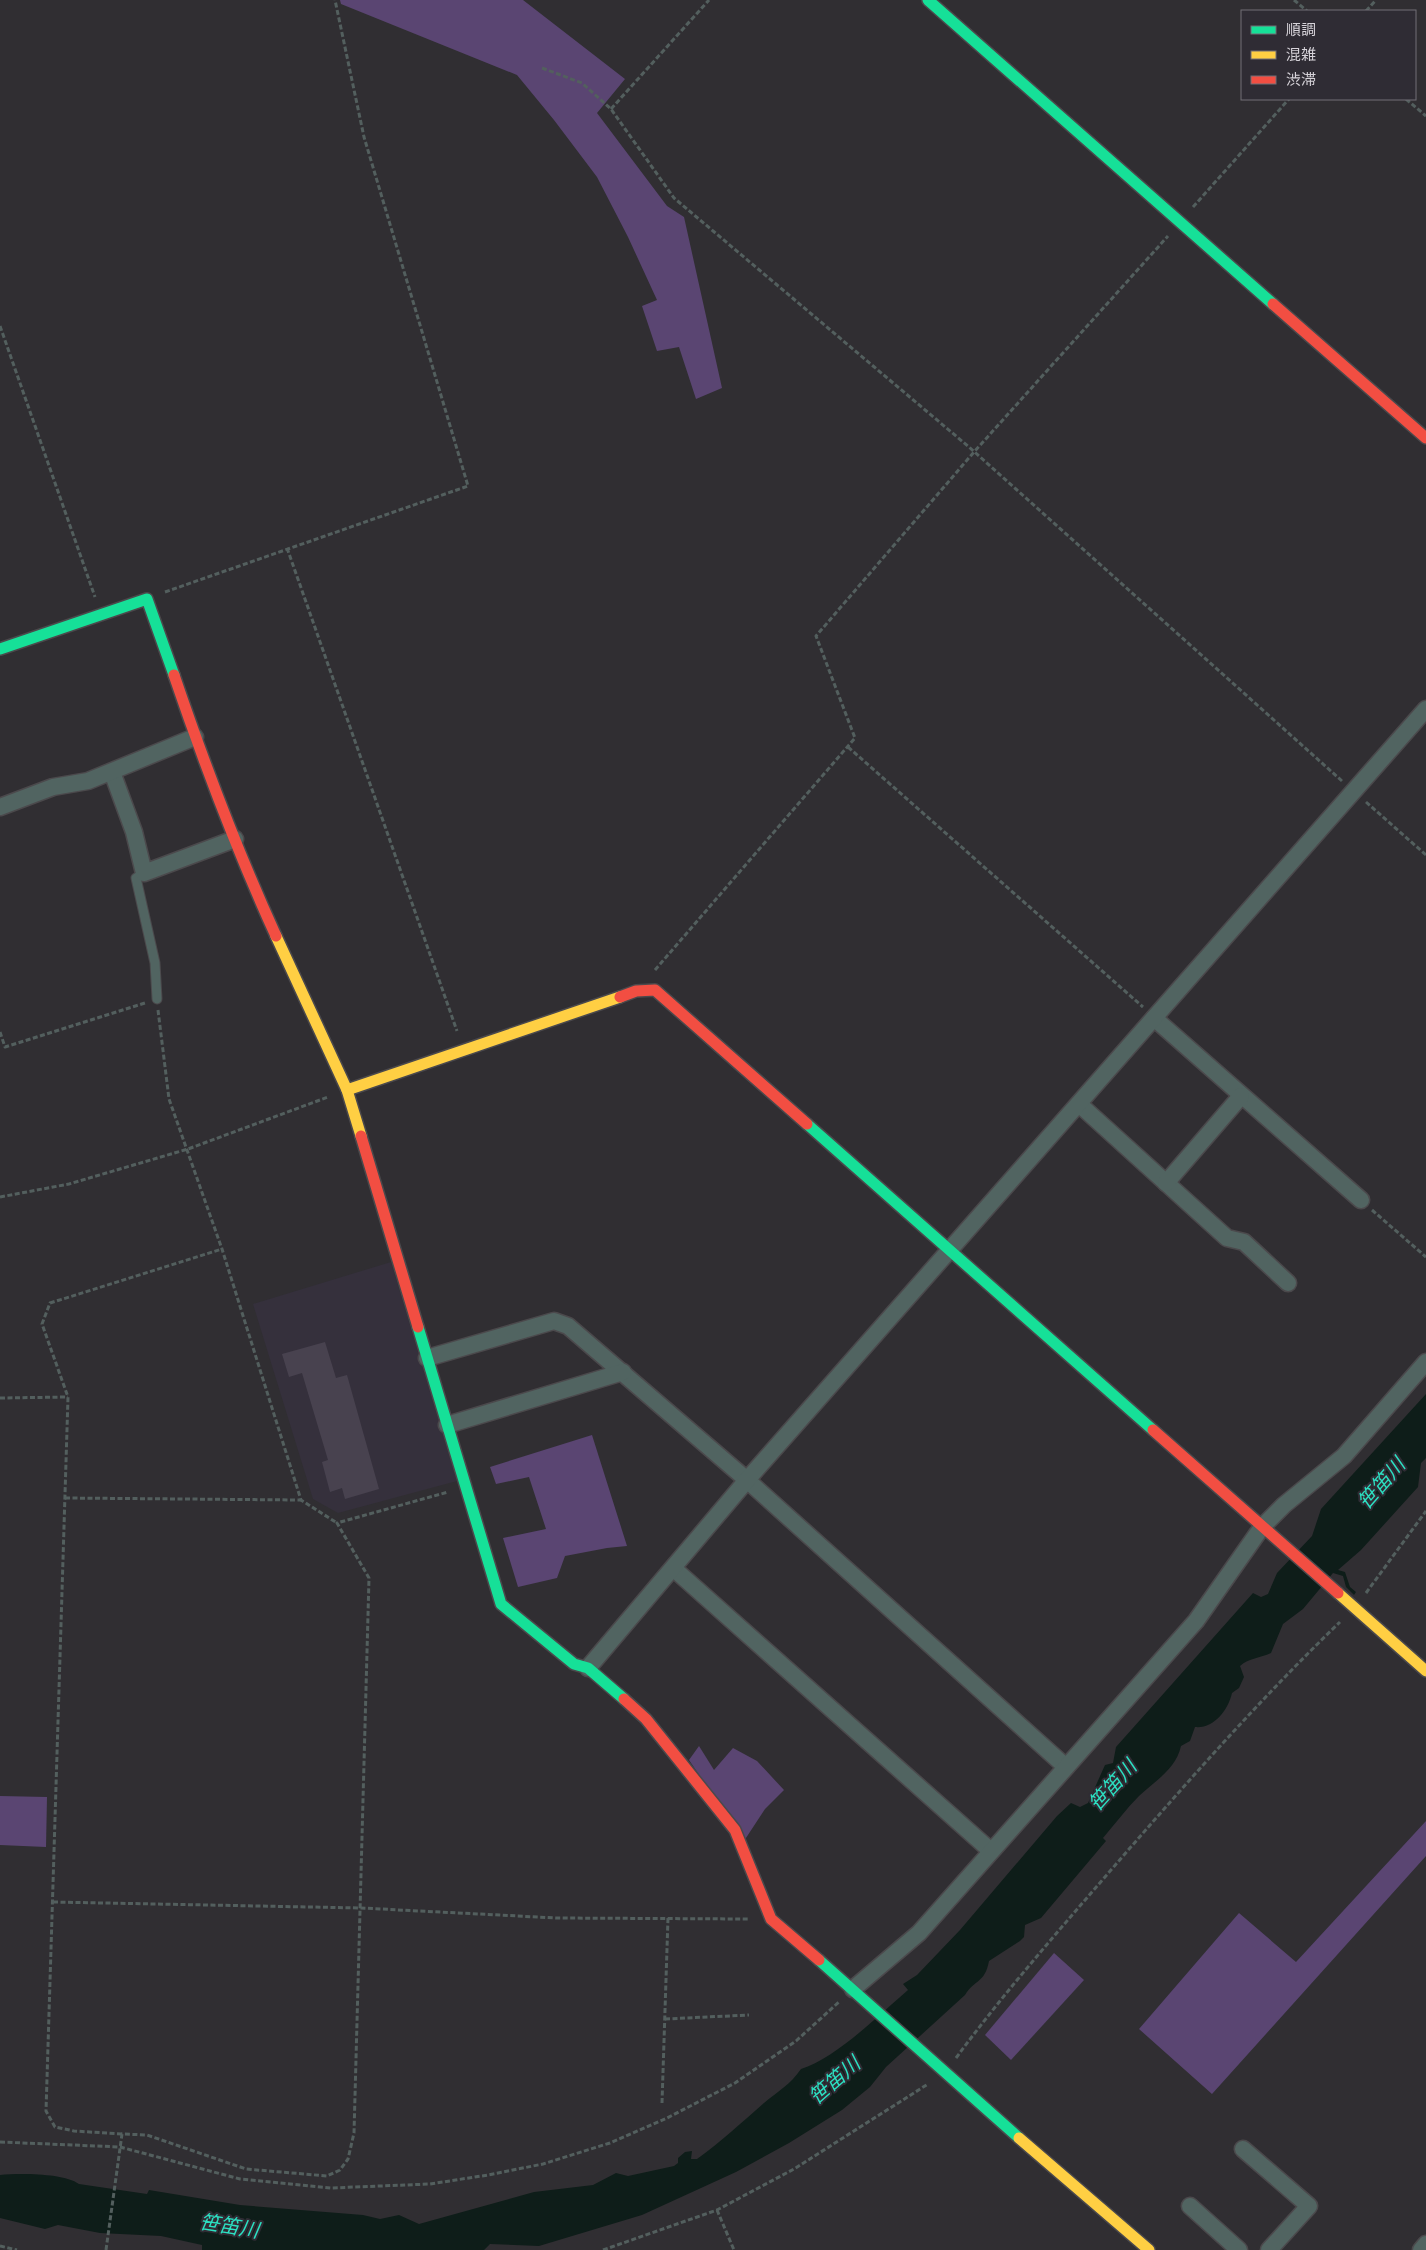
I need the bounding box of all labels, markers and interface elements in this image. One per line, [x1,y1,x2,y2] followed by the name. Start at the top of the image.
[1241,10,1416,100] legend
[1286,19,1316,42] text: 順調
[1286,44,1316,67] text: 混雑
[1286,69,1316,92] text: 渋滞
[1351,1450,1414,1516] water label: 笹笛川
[1082,1752,1146,1818] water label: 笹笛川
[803,2049,869,2112] water label: 笹笛川
[197,2207,263,2247] water label: 笹笛川

